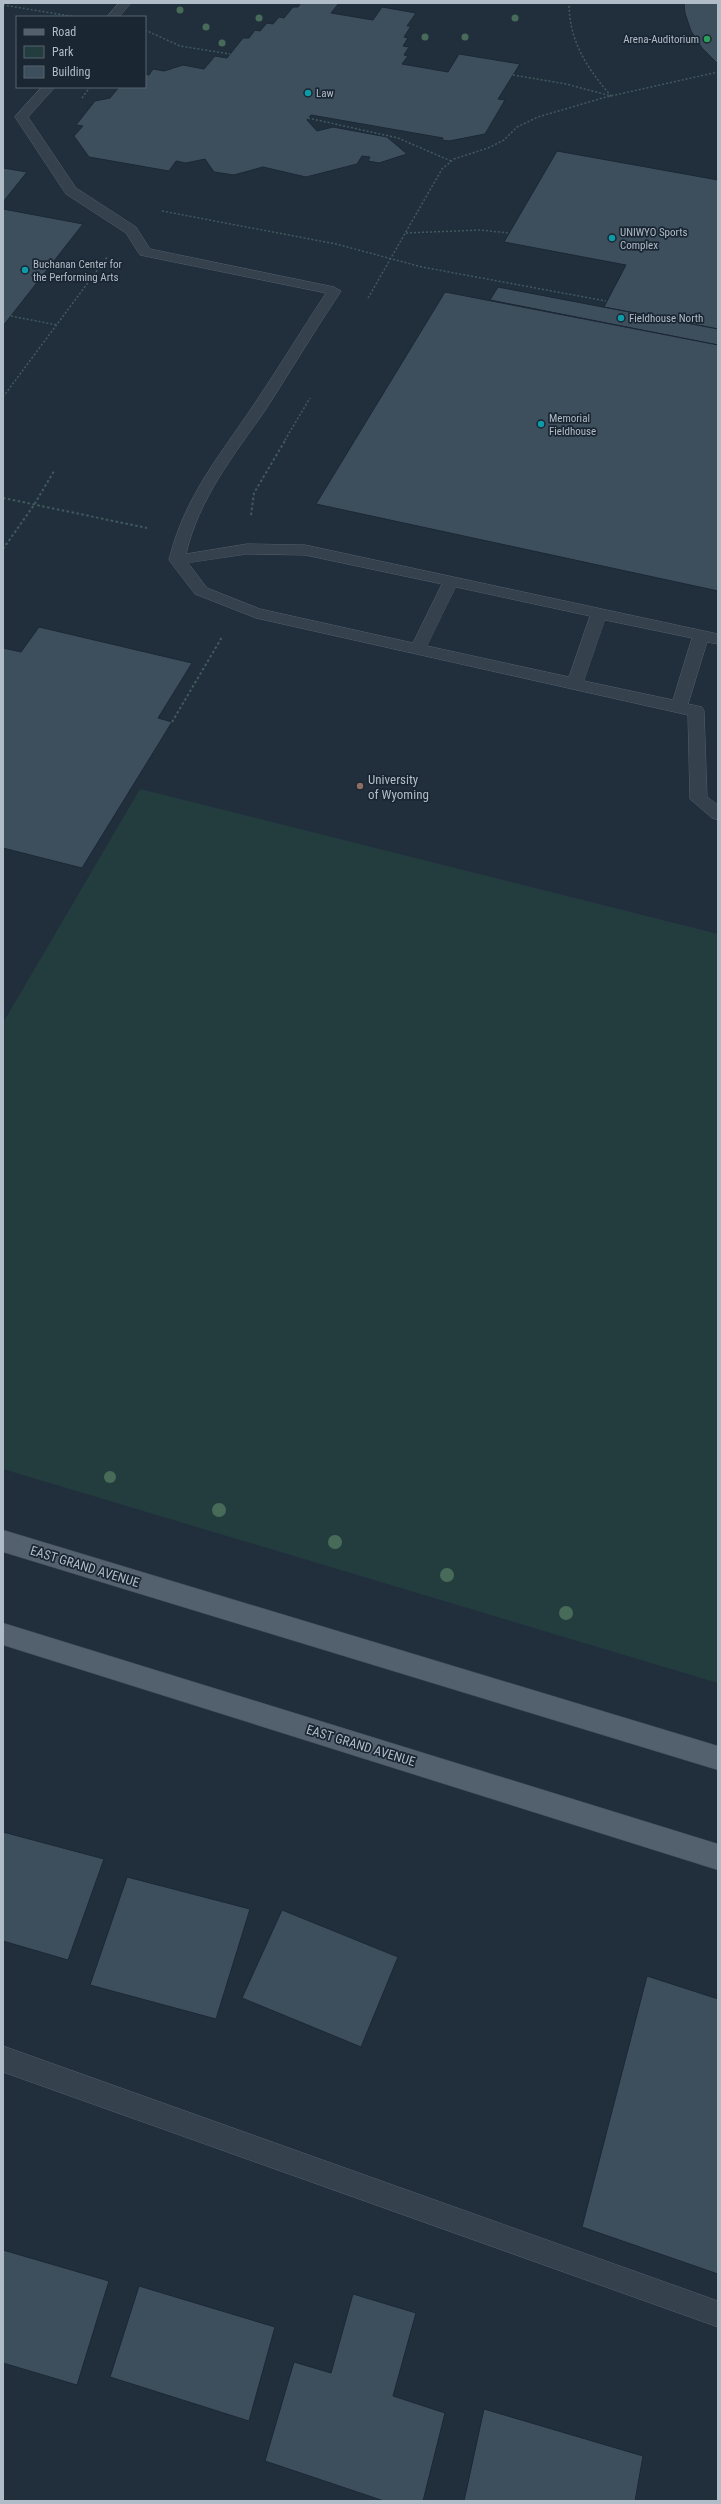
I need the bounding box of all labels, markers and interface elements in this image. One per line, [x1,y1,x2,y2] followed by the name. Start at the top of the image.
[16,16,146,88] legend
[52,25,76,39] text: Road
[623,33,699,46] place label: Arena-Auditorium
[702,34,712,44] marker: Arena-Auditorium
[52,45,74,59] text: Park
[52,65,90,79] text: Building
[316,87,334,100] place label: Law
[303,88,313,98] marker: Law
[620,226,687,252] place label: UNIWYO Sports Complex
[607,233,617,243] marker: UNIWYO Sports Complex
[33,258,122,284] place label: Buchanan Center for the Performing Arts
[20,265,30,275] marker: Buchanan Center for the Performing Arts
[629,312,703,325] place label: Fieldhouse North
[616,313,626,323] marker: Fieldhouse North
[549,412,596,438] place label: Memorial Fieldhouse
[536,419,546,429] marker: Memorial Fieldhouse
[368,772,429,802] place label: University of Wyoming
[355,781,365,791] marker: University of Wyoming
[29,1543,141,1590] street label: EAST GRAND AVENUE
[305,1722,417,1769] street label: EAST GRAND AVENUE

